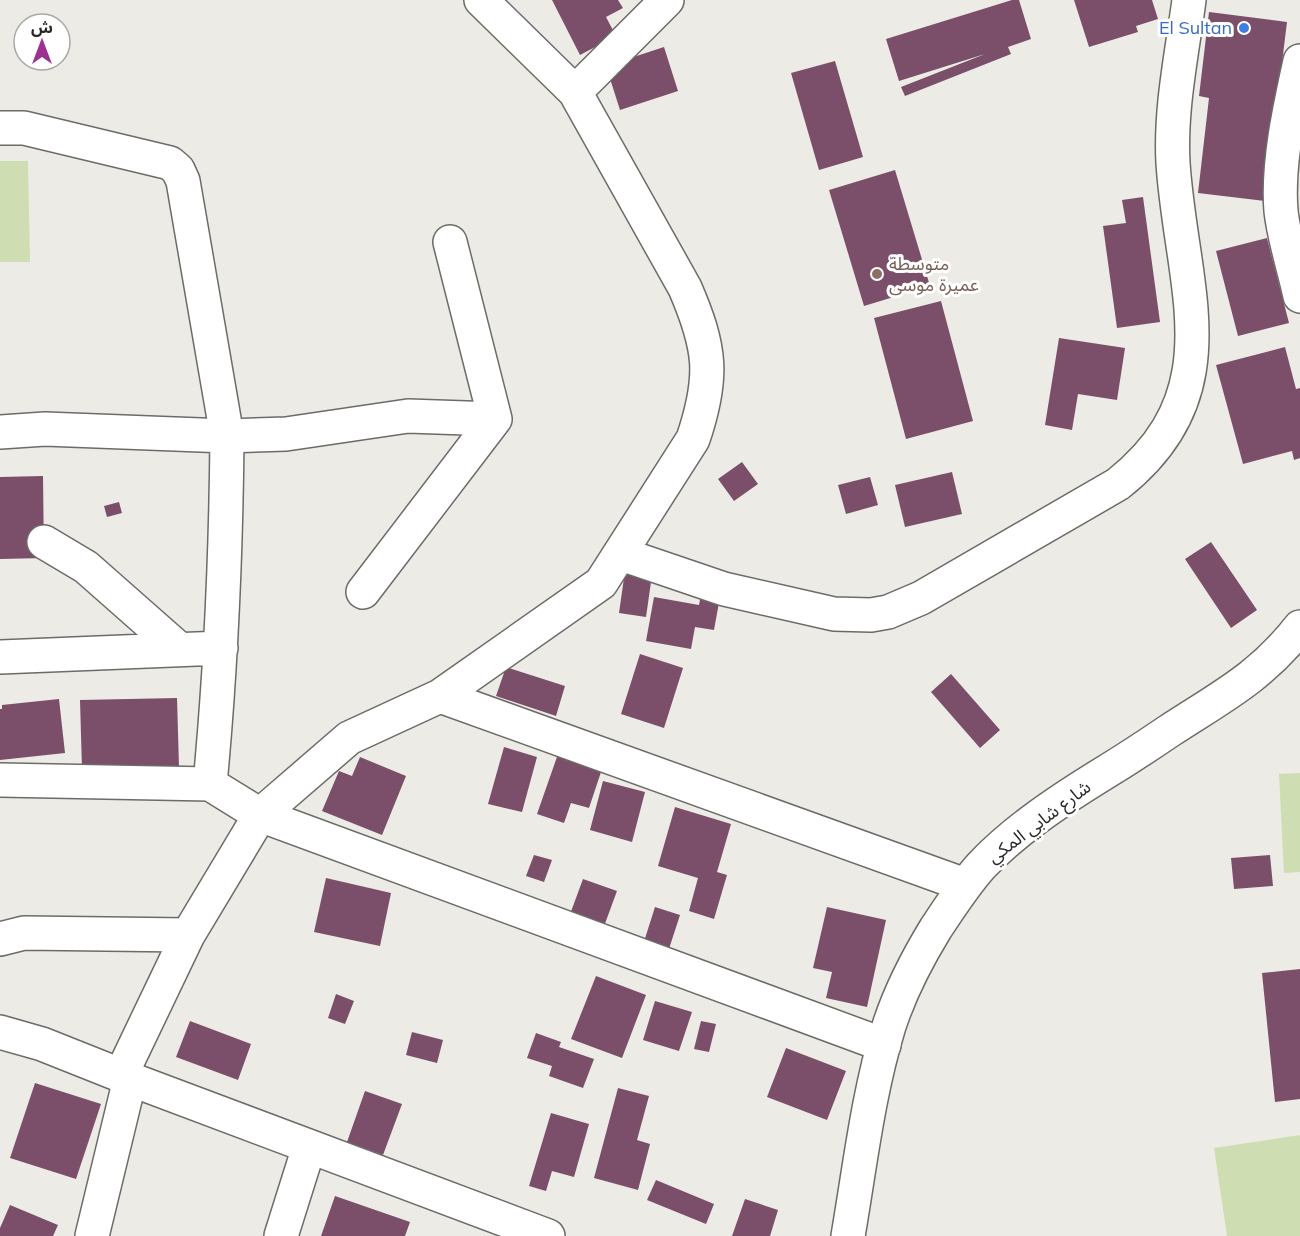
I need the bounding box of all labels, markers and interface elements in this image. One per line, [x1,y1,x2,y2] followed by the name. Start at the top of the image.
[12,12,72,72] north arrow
[1159,16,1232,39] place label: El Sultan
[31,17,53,37] text: ش
[1237,21,1251,35] marker: El Sultan
[889,252,979,296] place label: متوسطة عميرة موسى
[870,267,884,281] marker: متوسطة عميرة موسى
[982,775,1097,870] street label: شارع شابي المكي

